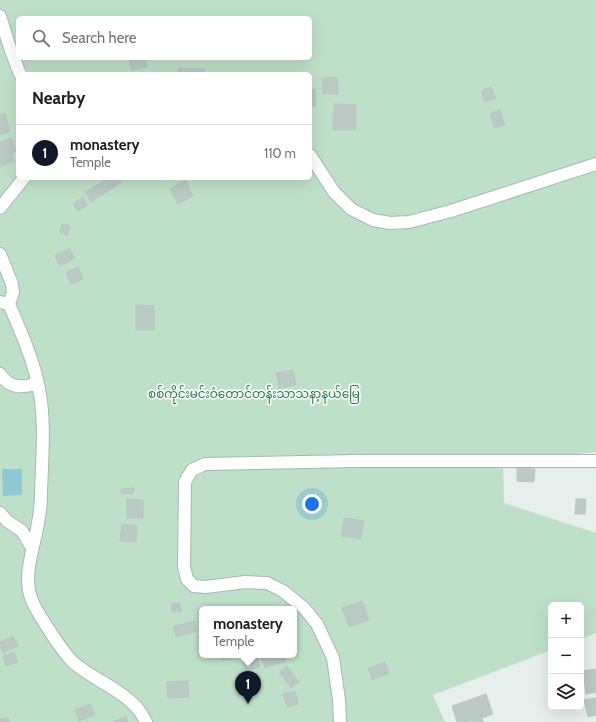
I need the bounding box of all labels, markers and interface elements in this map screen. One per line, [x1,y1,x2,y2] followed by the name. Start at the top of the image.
[16,16,312,60] search box
[30,27,52,49] icon: search
[62,29,137,47] text: Search here
[32,88,85,108] text: Nearby
[70,136,140,154] text: monastery
[43,145,47,161] text: 1
[264,145,296,161] text: 110 m
[70,154,111,170] text: Temple
[148,385,360,404] park label: စစ်ကိုင်းမင်းဝံတောင်တန်းသာသနာ့နယ်မြေ
[302,494,322,514] your location
[548,602,584,710] map controls
[548,602,584,638] button: +
[199,606,297,658] popup
[213,615,283,633] text: monastery
[213,633,254,649] text: Temple
[548,638,584,674] button: −
[235,671,261,704] pin: 1
[548,674,584,710] button: layers

